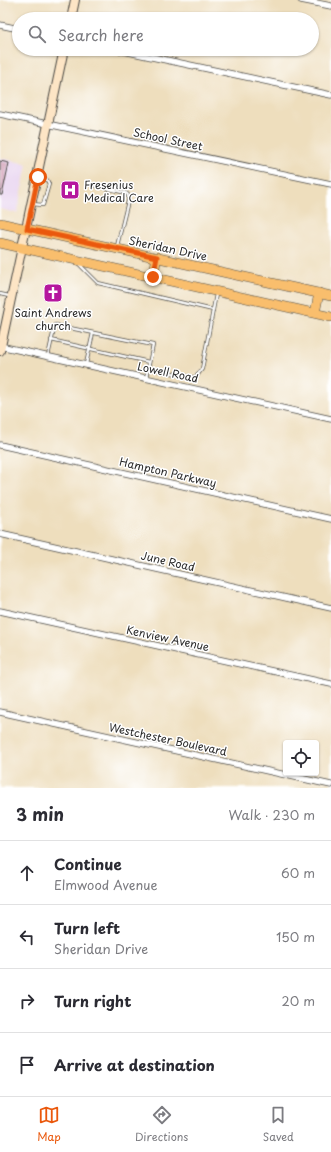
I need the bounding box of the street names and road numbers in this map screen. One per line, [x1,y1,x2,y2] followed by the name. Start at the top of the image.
[132,123,205,155] street label: School Street
[127,231,209,265] street label: Sheridan Drive
[136,357,200,387] street label: Lowell Road
[118,453,218,491] street label: Hampton Parkway
[139,547,197,575] street label: June Road
[125,621,211,655] street label: Kenview Avenue
[107,718,229,760] street label: Westchester Boulevard

